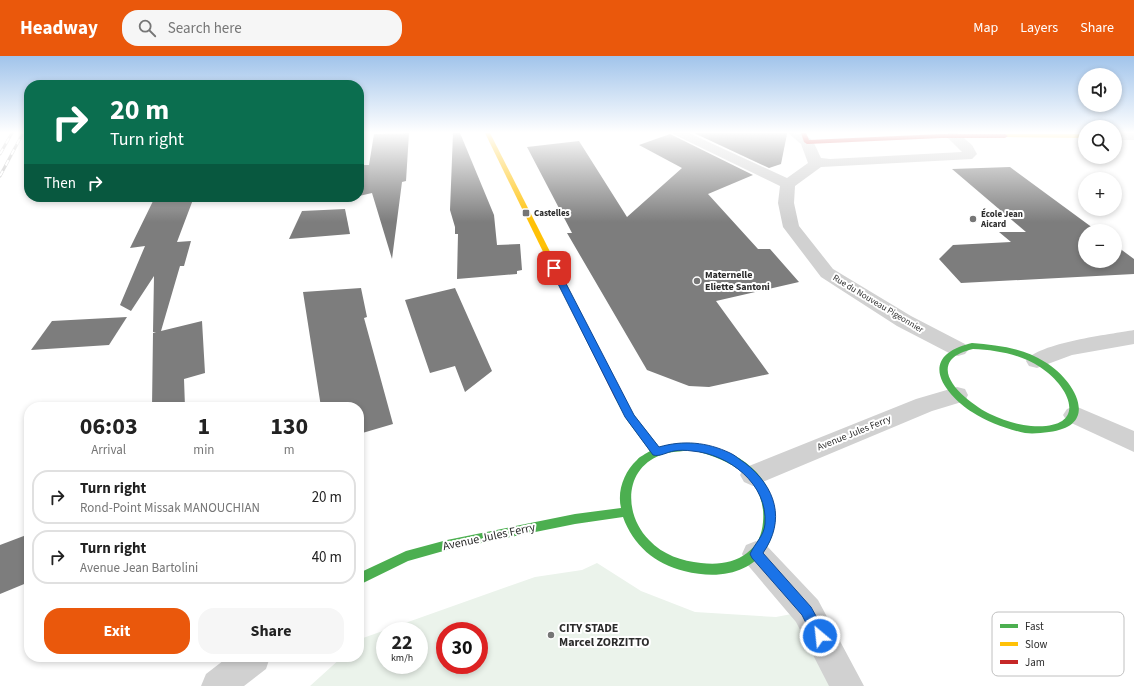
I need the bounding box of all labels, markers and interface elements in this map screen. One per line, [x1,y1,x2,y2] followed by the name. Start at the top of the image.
[122,10,402,46] search box
[20,15,98,42] text: Headway
[136,17,158,39] icon: search
[168,18,242,39] text: Search here
[973,18,998,38] text: Map
[1020,18,1058,38] text: Layers
[1080,18,1114,38] text: Share
[1078,68,1122,268] map controls
[1078,68,1122,112] button: sound
[110,90,169,130] text: 20 m
[44,96,96,148] icon: right
[1078,120,1122,164] button: search
[110,127,184,152] text: Turn right
[84,172,106,194] icon: right
[1078,172,1122,216] button: +
[44,173,76,194] text: Then
[534,207,570,220] place label: Castelles
[521,208,531,218] marker: Castelles
[980,208,1023,231] place label: École Jean Aicard
[968,214,978,224] marker: École Jean Aicard
[1078,224,1122,268] button: −
[537,251,571,285] pin
[543,257,565,279] icon: arrive
[705,268,770,294] place label: Maternelle Eliette Santoni
[830,272,927,337] street label: Rue du Nouveau Pigeonnier
[692,276,702,286] marker: Maternelle Eliette Santoni
[80,409,138,444] text: 06:03
[198,409,210,444] text: 1
[270,409,308,444] text: 130
[815,412,893,454] street label: Avenue Jules Ferry
[91,441,126,459] text: Arrival
[193,441,214,459] text: min
[284,441,295,459] text: m
[80,478,146,499] text: Turn right
[46,486,68,508] icon: right
[312,487,342,508] text: 20 m
[80,499,260,517] text: Rond-Point Missak MANOUCHIAN
[441,519,537,555] street label: Avenue Jules Ferry
[80,538,146,559] text: Turn right
[46,546,68,568] icon: right
[312,547,342,568] text: 40 m
[80,559,198,577] text: Avenue Jean Bartolini
[44,608,190,654] button: Exit
[198,608,344,654] button: Share
[992,612,1124,676] legend
[799,615,841,657] position arrow
[1025,619,1044,634] text: Fast
[559,620,649,651] place label: CITY STADE Marcel ZORZITTO
[436,622,488,674] speed limit sign: 30
[391,629,413,657] text: 22
[546,630,556,640] marker: CITY STADE Marcel ZORZITTO
[1025,637,1048,652] text: Slow
[391,651,413,665] text: km/h
[1025,655,1045,670] text: Jam

